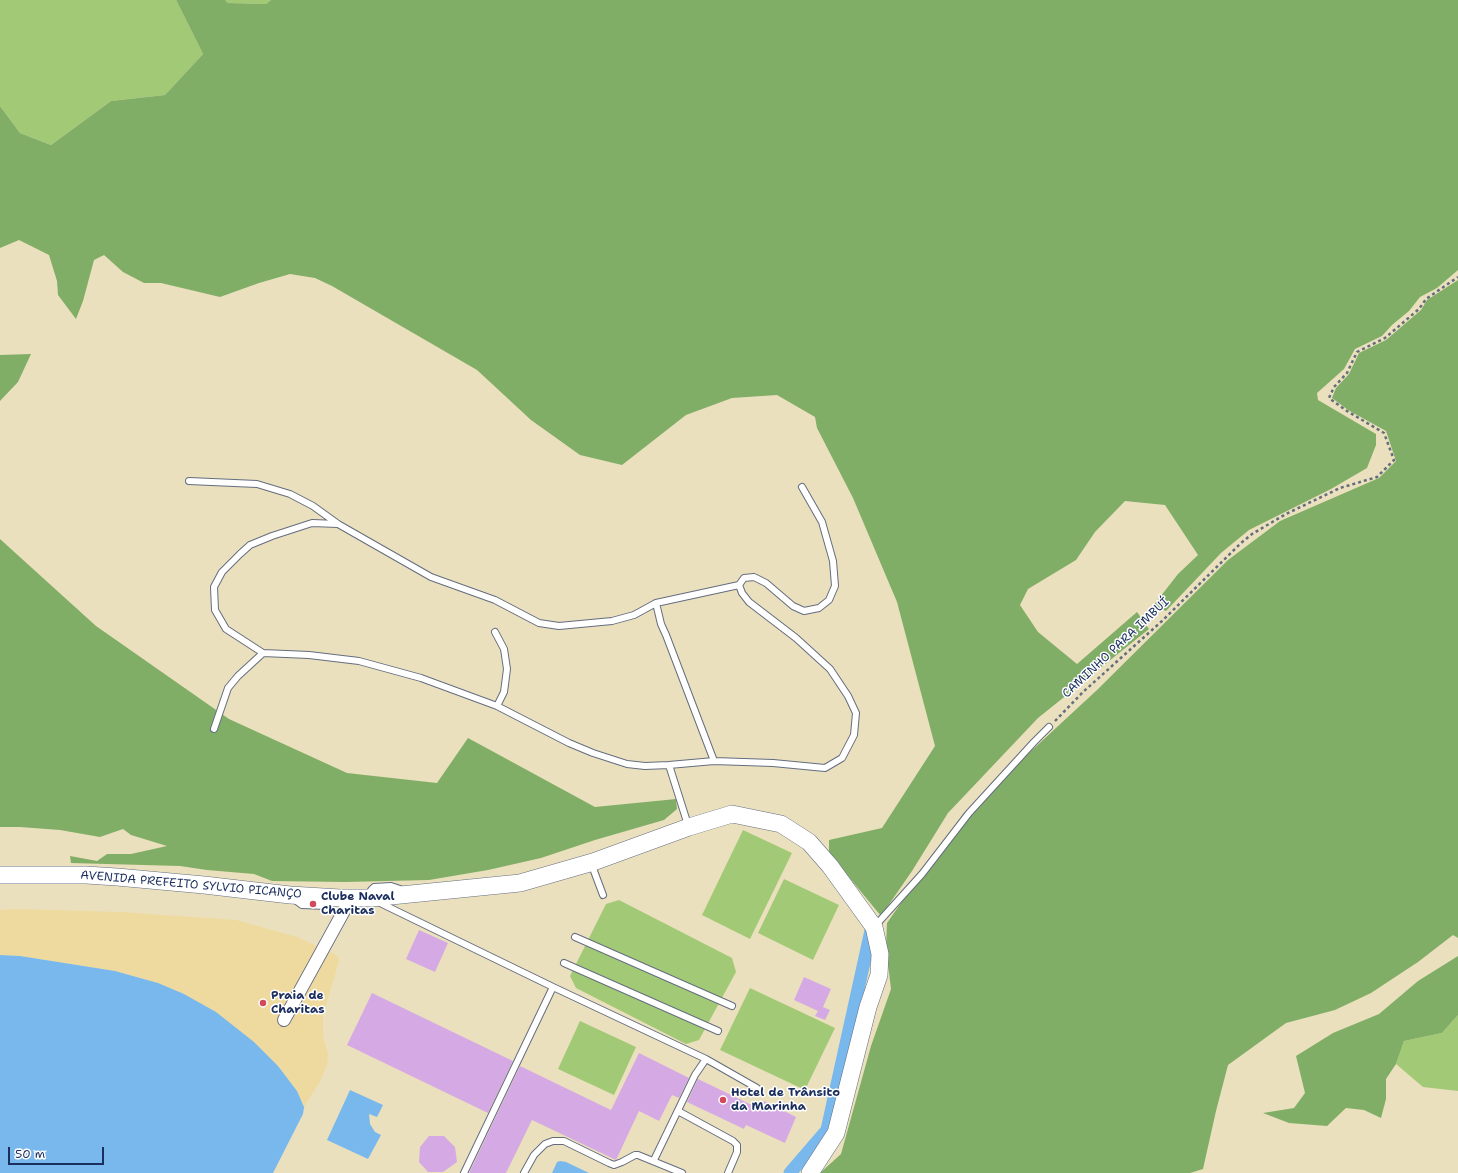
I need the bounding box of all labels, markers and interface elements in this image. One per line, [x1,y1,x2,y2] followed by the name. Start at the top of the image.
[1060,595,1172,701] street label: CAMINHO PARA IMBUÍ
[80,868,302,902] street label: AVENIDA PREFEITO SYLVIO PICANÇO
[321,890,395,918] place label: Clube Naval Charitas
[308,899,318,909] marker: Clube Naval Charitas
[271,989,324,1017] place label: Praia de Charitas
[258,998,268,1008] marker: Praia de Charitas
[731,1086,840,1114] place label: Hotel de Trânsito da Marinha
[718,1095,728,1105] marker: Hotel de Trânsito da Marinha
[10,1139,106,1165] scale bar
[15,1146,45,1162] text: 50 m

